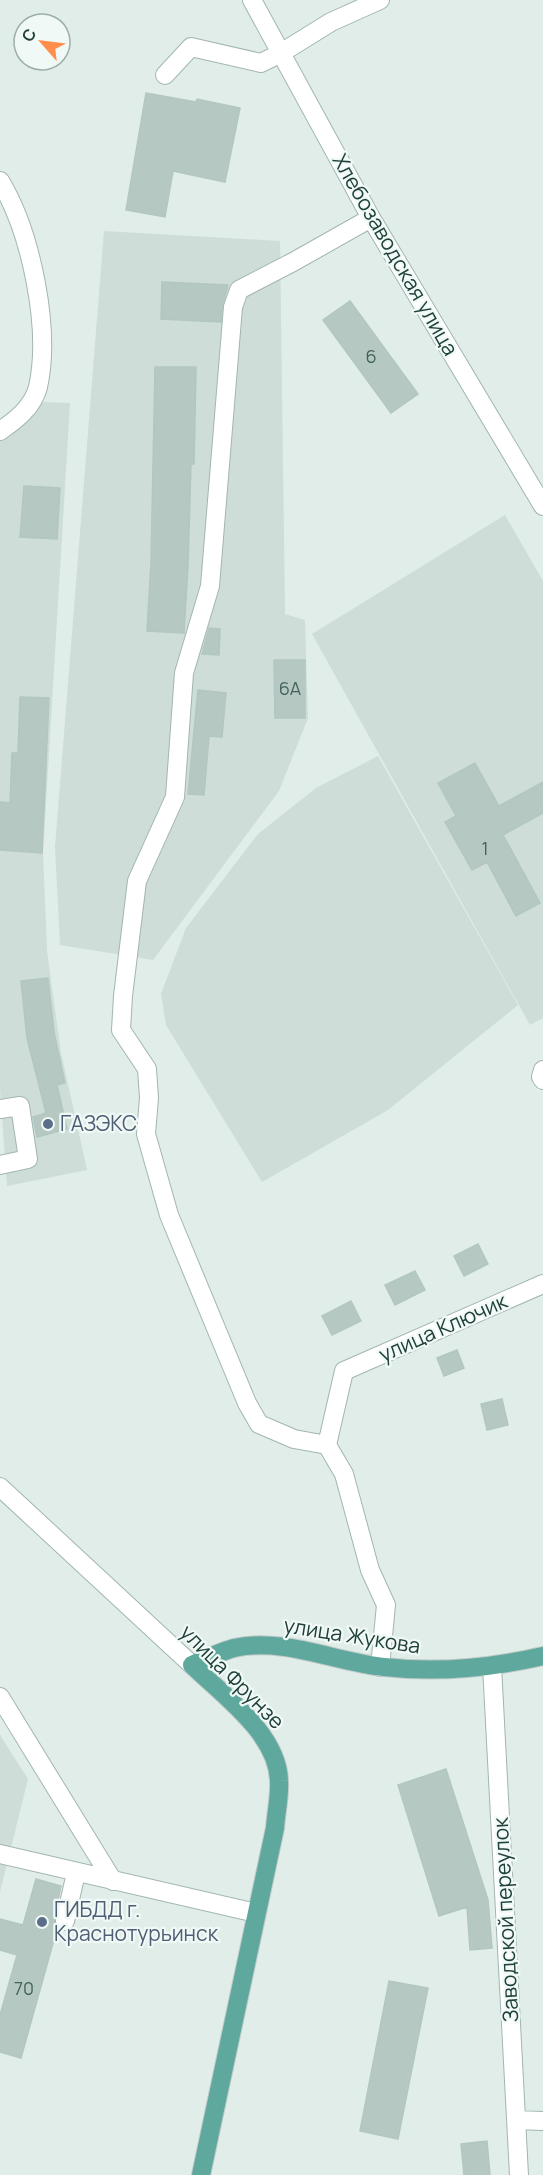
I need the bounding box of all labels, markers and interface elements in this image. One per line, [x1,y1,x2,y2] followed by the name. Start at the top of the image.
[12,12,72,72] north arrow
[16,24,41,45] text: С
[327,149,465,360] street label: Хлебозаводская улица
[365,344,377,368] house number: 6
[279,676,302,700] house number: 6А
[481,836,489,860] house number: 1
[60,1109,137,1137] place label: ГАЗЭКС
[41,1117,55,1131] marker: ГАЗЭКС
[374,1286,512,1368] street label: улица Ключик
[282,1610,422,1660] street label: улица Жукова
[174,1618,291,1735] street label: улица Фрунзе
[486,1816,524,2023] street label: Заводской переулок
[54,1895,219,1947] place label: ГИБДД г. Краснотурьинск
[35,1915,49,1929] marker: ГИБДД г. Краснотурьинск
[14,1976,34,2000] house number: 70

